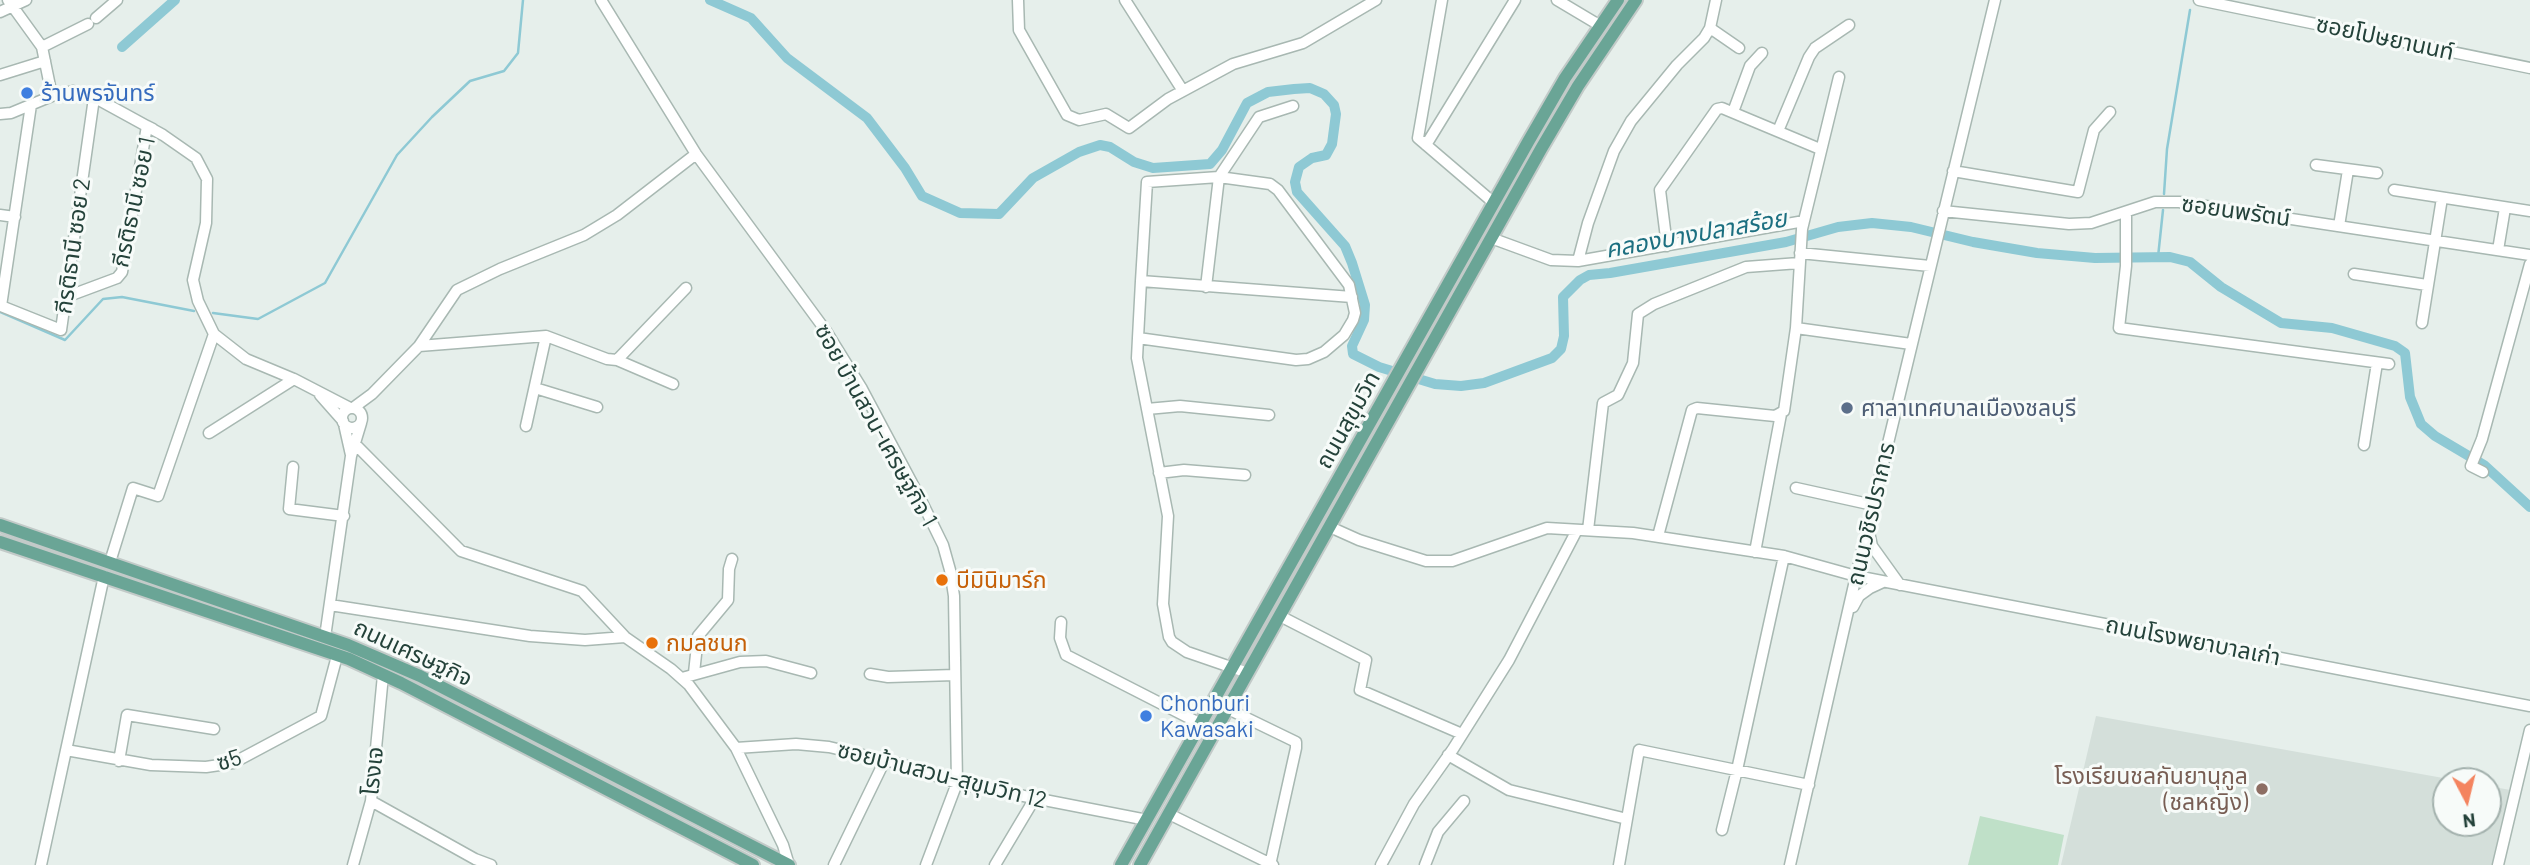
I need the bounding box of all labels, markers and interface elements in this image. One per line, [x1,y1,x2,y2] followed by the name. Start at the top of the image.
[2314,10,2456,66] street label: ซอยโปษยานนท์
[41,79,154,107] place label: ร้านพรจันทร์
[19,85,35,101] marker: ร้านพรจันทร์
[107,134,161,270] street label: กีรติธานี ซอย 1
[50,176,96,316] street label: กีรติธานี ซอย 2
[2180,190,2292,232] street label: ซอยนพรัตน์
[1603,204,1789,264] water label: คลองบางปลาสร้อย
[809,319,943,531] street label: ซอย บ้านสวน-เศรษฐกิจ 1
[1310,366,1386,474] street label: ถนนสุขุมวิท
[1861,394,2076,422] place label: ศาลาเทศบาลเมืองชลบุรี
[1839,400,1855,416] marker: ศาลาเทศบาลเมืองชลบุรี
[1841,440,1901,588] street label: ถนนวชิรปราการ
[956,566,1047,594] place label: บีมินิมาร์ก
[934,572,950,588] marker: บีมินิมาร์ก
[2103,610,2283,672] street label: ถนนโรงพยาบาลเก่า
[349,614,477,692] street label: ถนนเศรษฐกิจ
[666,629,748,657] place label: กมลชนก
[644,635,660,651] marker: กมลชนก
[1160,689,1254,743] place label: Chonburi Kawasaki
[1138,708,1154,724] marker: Chonburi Kawasaki
[834,736,1050,814] street label: ซอยบ้านสวน-สุขุมวิท 12
[213,743,245,777] street label: ซ5
[357,745,389,797] street label: โรงเจ
[2054,762,2248,816] place label: โรงเรียนชลกันยานุกูล (ชลหญิง)
[2432,767,2502,837] north arrow
[2254,781,2270,797] marker: โรงเรียนชลกันยานุกูล (ชลหญิง)
[2462,809,2477,834] text: N

